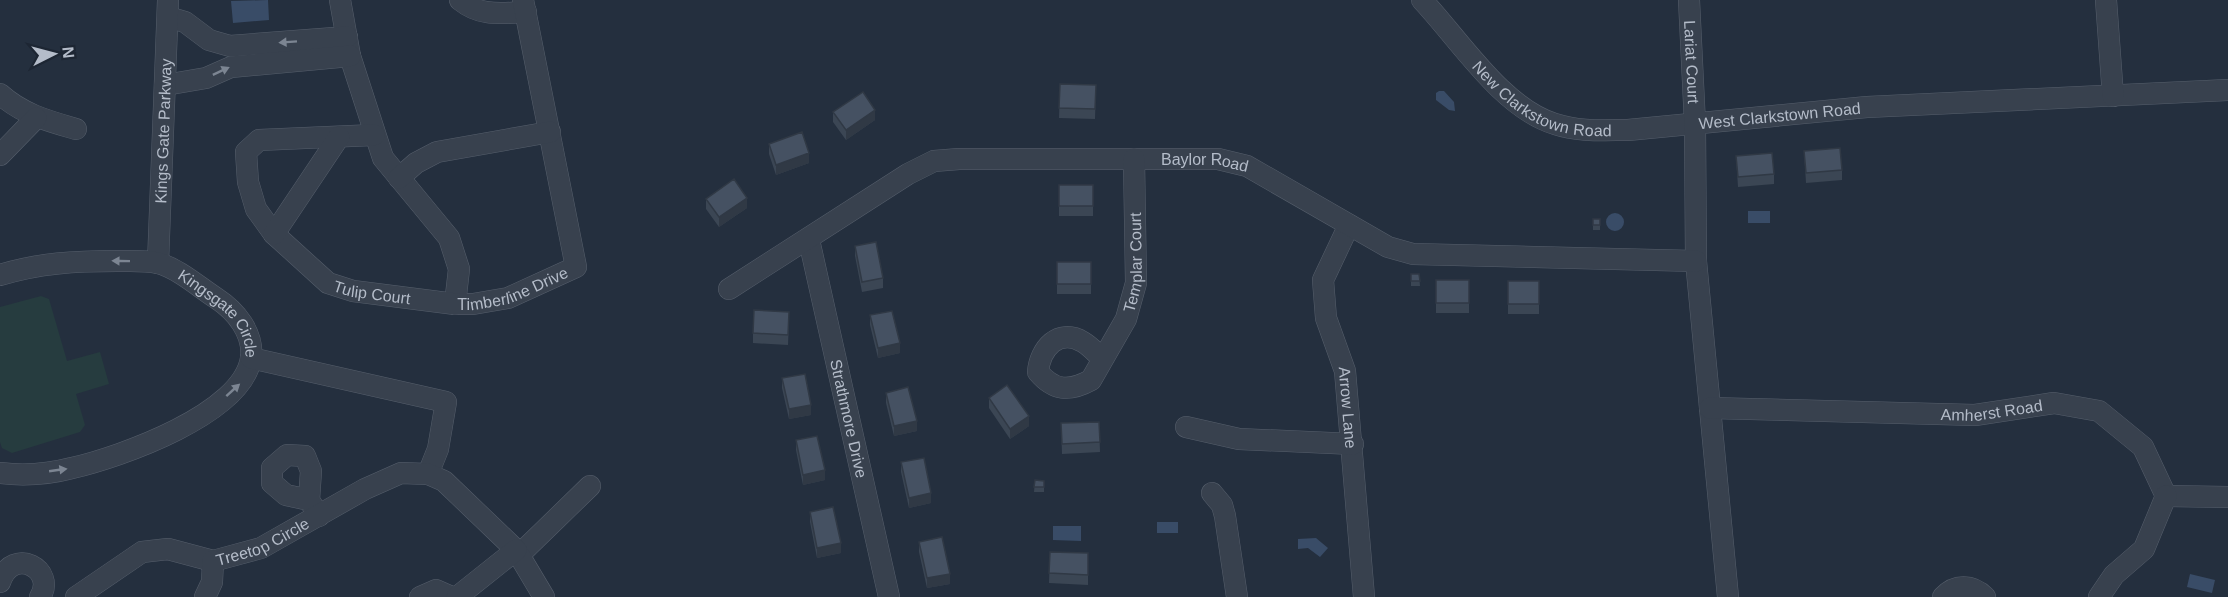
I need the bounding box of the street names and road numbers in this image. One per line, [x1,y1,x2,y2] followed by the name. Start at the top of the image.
[1681,20,1703,105] street label: Lariat Court
[1469,57,1612,139] street label: New Clarkstown Road
[152,58,174,204] street label: Kings Gate Parkway
[1698,99,1861,132] street label: West Clarkstown Road
[1161,151,1250,175] street label: Baylor Road
[1120,212,1144,314] street label: Templar Court
[457,263,570,313] street label: Timberline Drive
[175,266,260,358] street label: Kingsgate Circle
[331,277,412,307] street label: Tulip Court
[827,358,871,480] street label: Strathmore Drive
[1336,366,1360,449] street label: Arrow Lane
[1941,396,2044,424] street label: Amherst Road
[214,514,312,568] street label: Treetop Circle

